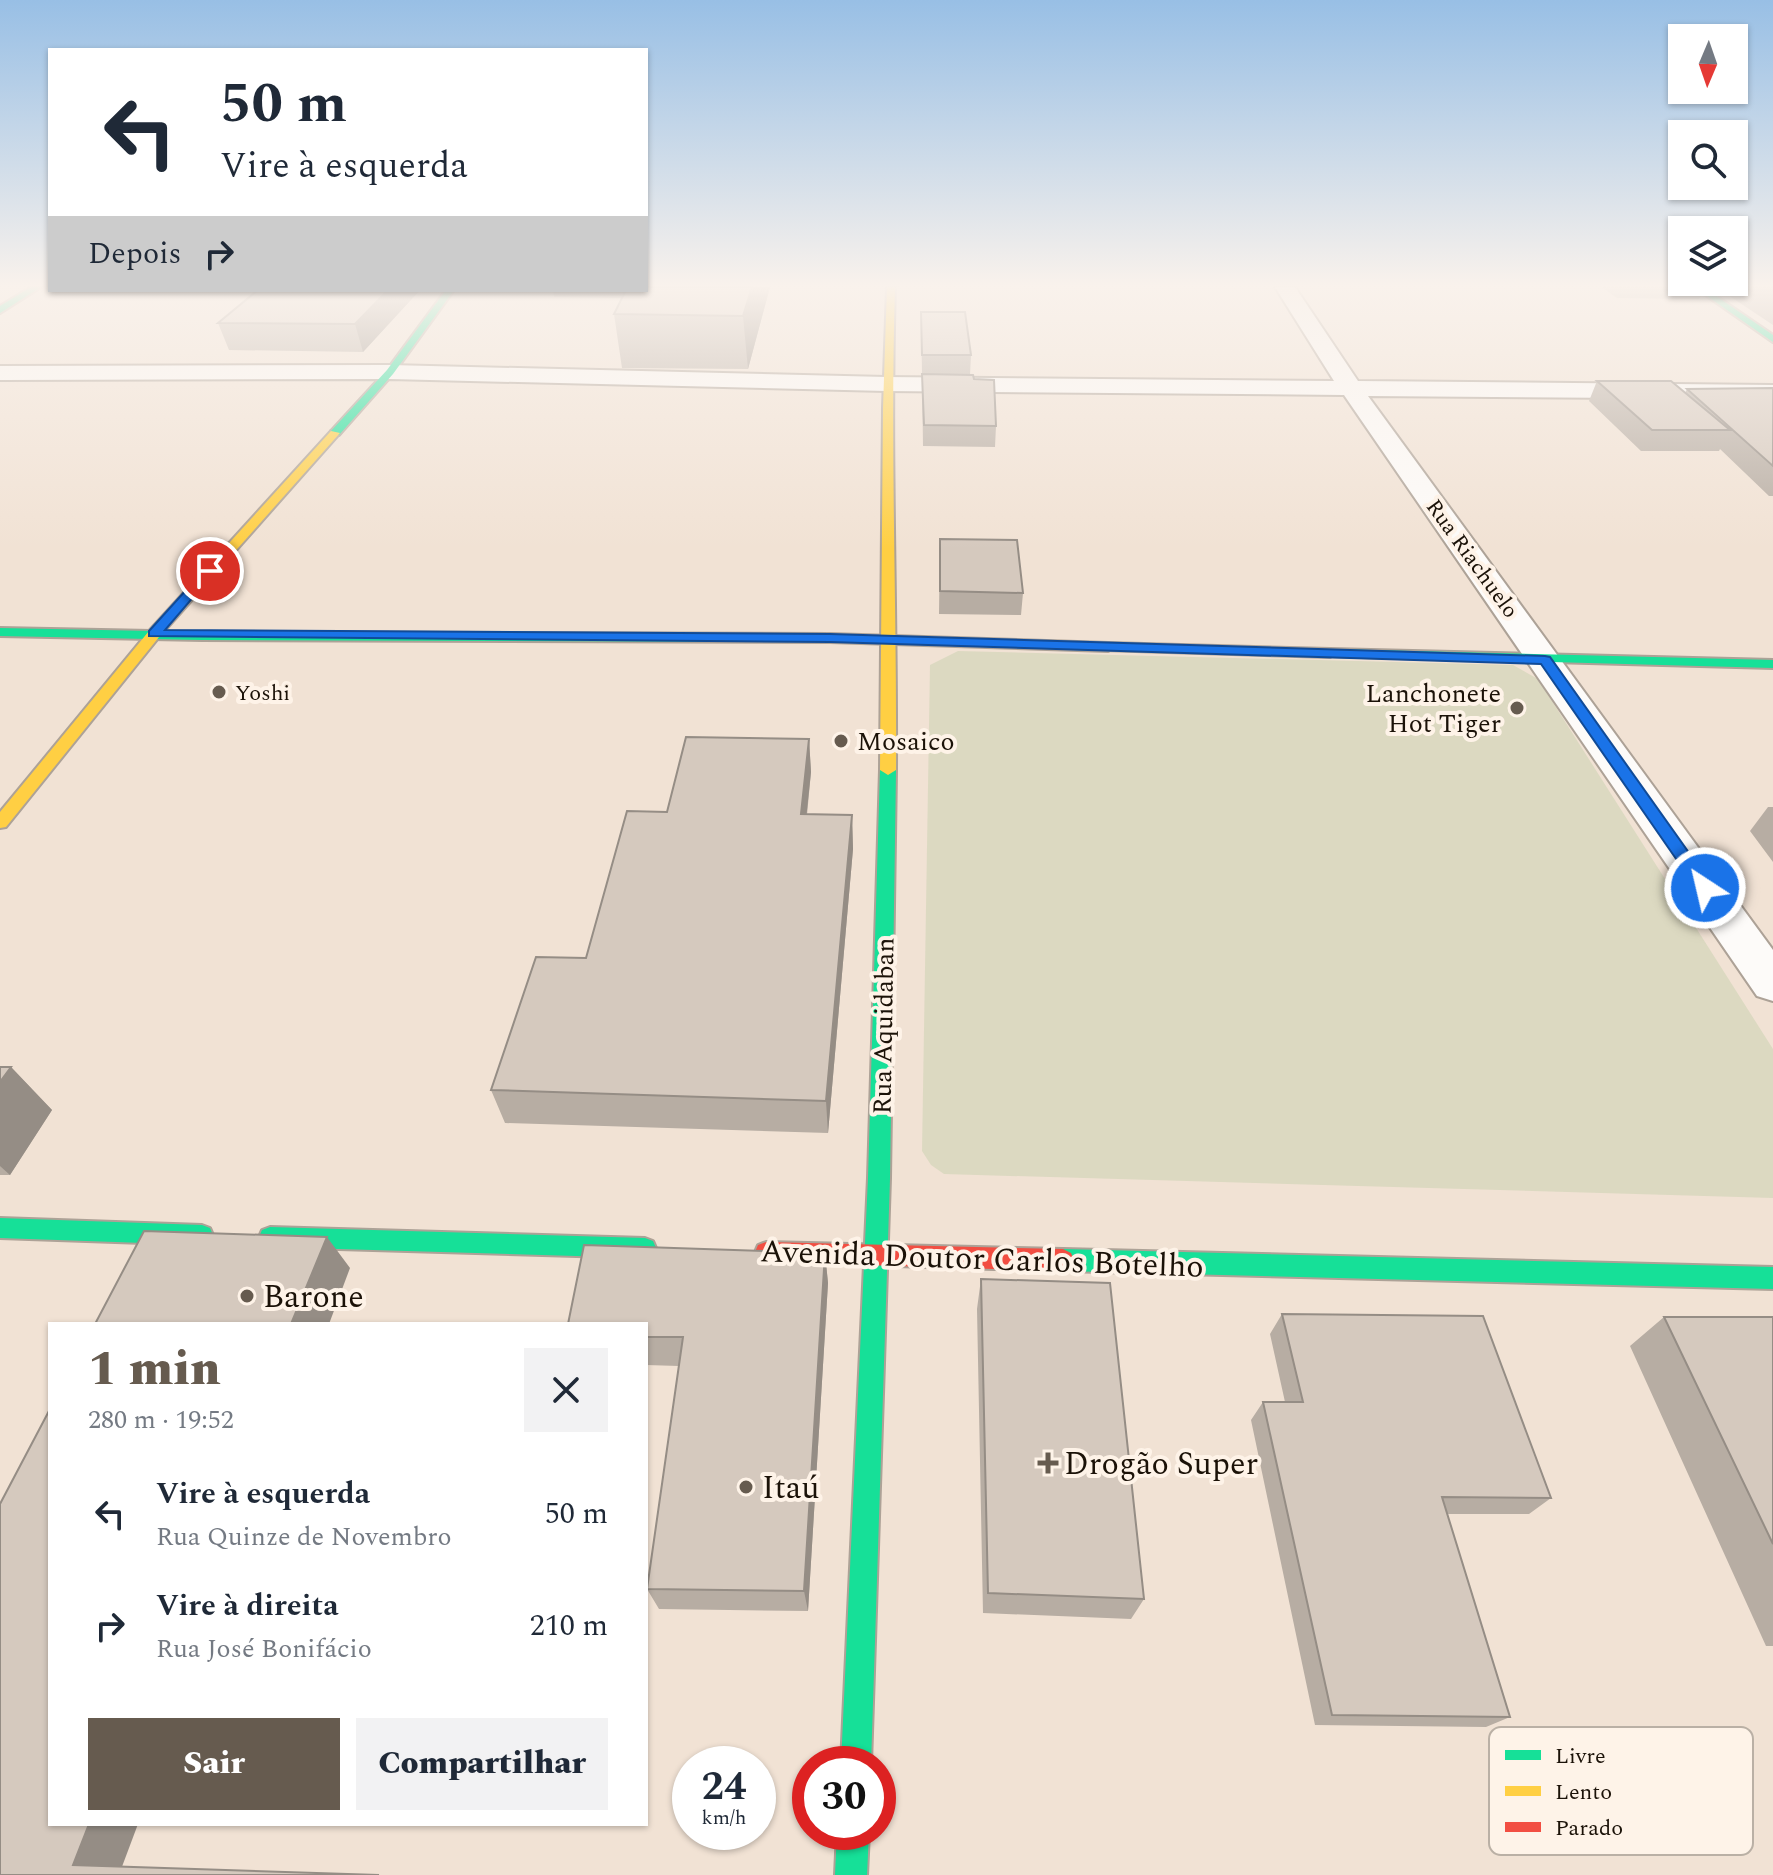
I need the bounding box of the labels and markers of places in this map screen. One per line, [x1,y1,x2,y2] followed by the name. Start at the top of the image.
[176,537,244,605] pin
[1366,674,1501,744] place label: Lanchonete Hot Tiger
[235,677,290,710] place label: Yoshi
[210,683,228,701] marker: Yoshi
[1508,699,1526,717] marker: Lanchonete Hot Tiger
[857,722,955,762] place label: Mosaico
[832,732,850,750] marker: Mosaico
[263,1273,364,1322] place label: Barone
[238,1287,256,1305] marker: Barone
[1064,1440,1258,1489] place label: Drogão Super
[1039,1454,1057,1472] marker: Drogão Super
[762,1464,819,1513] place label: Itaú
[737,1478,755,1496] marker: Itaú

